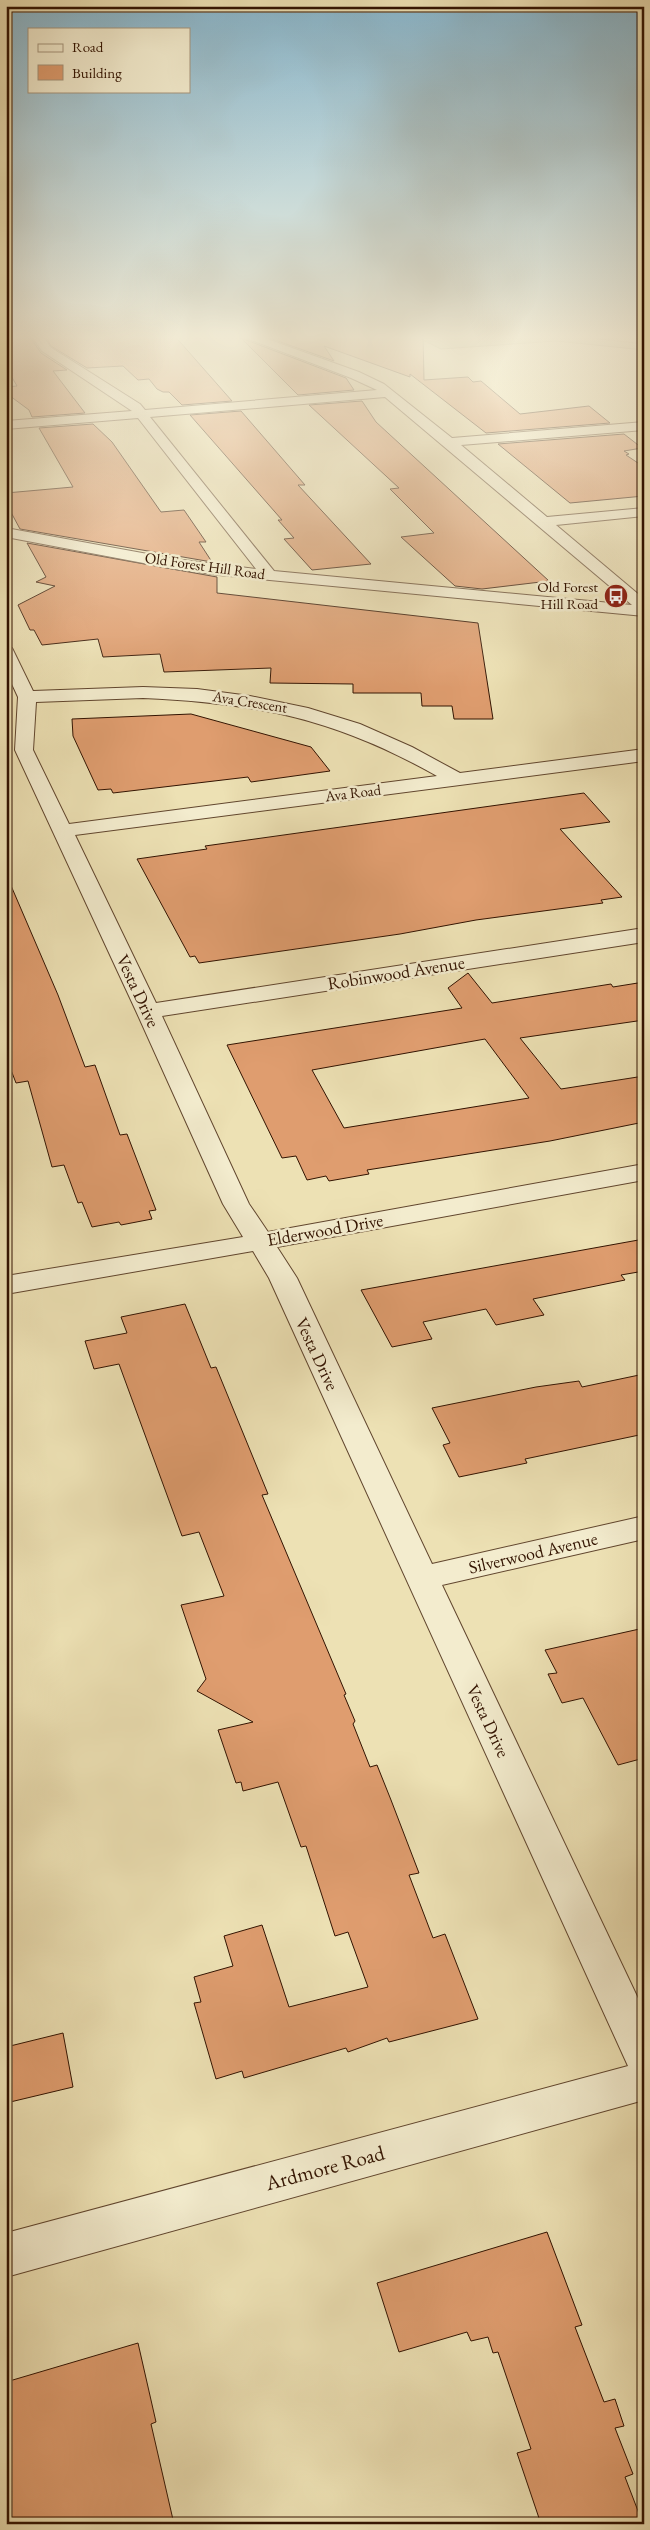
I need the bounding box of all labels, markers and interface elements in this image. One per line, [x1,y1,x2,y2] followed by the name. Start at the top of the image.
[28,28,190,92] legend
[72,37,104,56] text: Road
[72,63,122,82] text: Building
[144,548,267,583] street label: Old Forest Hill Road
[537,577,598,613] place label: Old Forest Hill Road
[603,583,629,609] bus stop icon: Old Forest Hill Road
[210,686,289,717] street label: Ava Crescent
[323,780,382,805] street label: Ava Road
[326,950,466,995] street label: Robinwood Avenue
[112,951,165,1031] street label: Vesta Drive
[265,1208,385,1251] street label: Elderwood Drive
[291,1314,344,1394] street label: Vesta Drive
[466,1527,600,1579] street label: Silverwood Avenue
[462,1681,515,1761] street label: Vesta Drive
[261,2139,388,2197] street label: Ardmore Road

